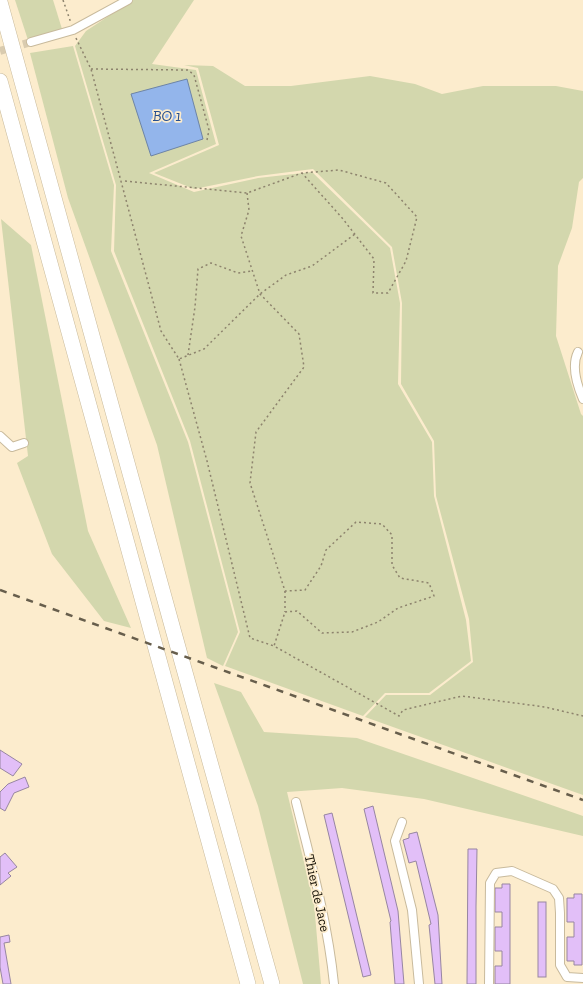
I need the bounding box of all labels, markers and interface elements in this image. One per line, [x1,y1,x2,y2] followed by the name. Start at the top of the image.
[153,107,182,125] water label: BO 1
[300,853,334,934] street label: Thier de Jace

